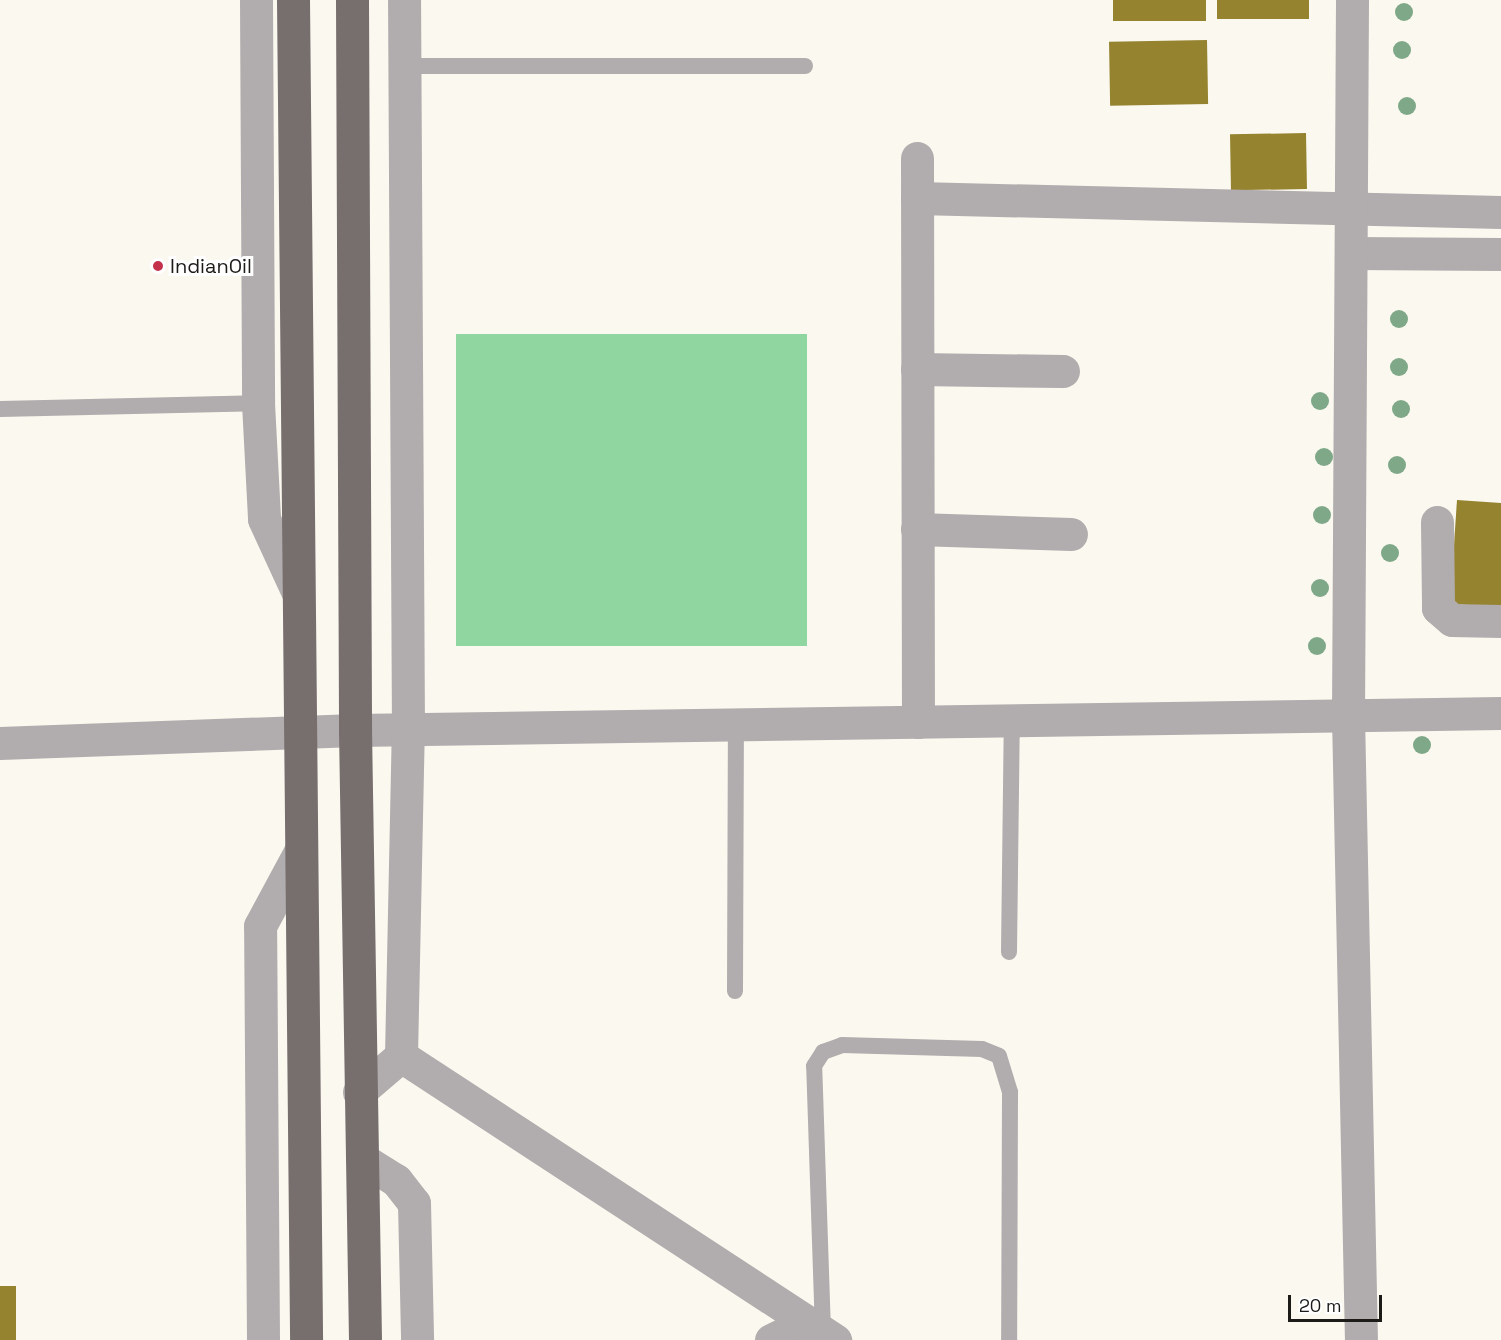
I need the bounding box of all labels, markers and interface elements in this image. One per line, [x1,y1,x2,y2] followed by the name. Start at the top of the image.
[170,254,252,278] place label: IndianOil
[151,259,165,273] marker: IndianOil
[1291,1283,1386,1321] scale bar
[1299,1294,1342,1317] text: 20 m

